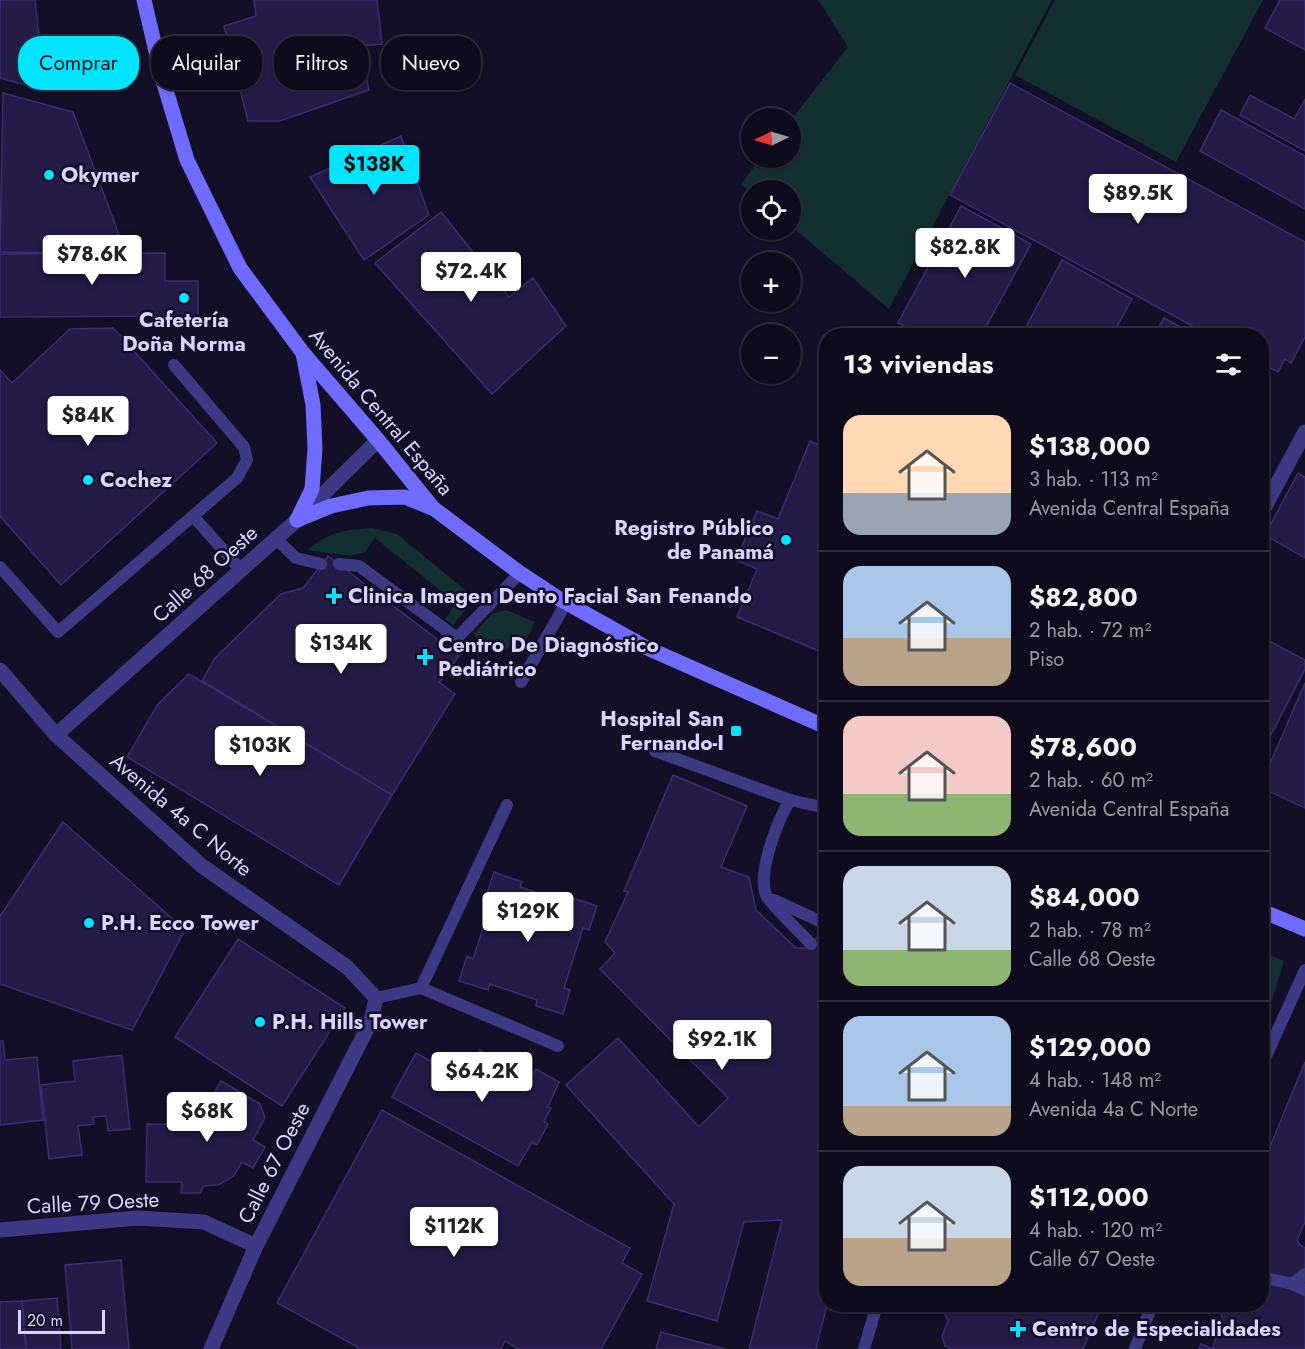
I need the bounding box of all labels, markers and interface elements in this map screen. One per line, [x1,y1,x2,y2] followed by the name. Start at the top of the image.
[18,36,139,90] chip: Comprar
[151,36,262,90] chip: Alquilar
[274,36,369,90] chip: Filtros
[381,36,481,90] chip: Nuevo
[741,108,801,168] north arrow
[741,108,801,384] map controls
[332,145,416,196] pin: $138K
[343,150,405,179] text: $138K
[61,160,140,190] place label: Okymer
[42,168,56,182] marker: Okymer
[1089,174,1187,225] pin: $89.5K
[1103,179,1173,208] text: $89.5K
[741,180,801,240] button: locate
[916,228,1014,279] pin: $82.8K
[929,233,1001,262] text: $82.8K
[43,235,141,286] pin: $78.6K
[57,240,127,269] text: $78.6K
[422,252,520,303] pin: $72.4K
[741,252,801,312] button: +
[435,257,507,286] text: $72.4K
[177,291,191,305] marker: Cafetería Doña Norma
[122,305,246,359] place label: Cafetería Doña Norma
[302,322,460,502] street label: Avenida Central España
[741,324,801,384] button: −
[843,345,994,383] text: 13 viviendas
[1212,348,1245,381] icon: filters
[52,396,124,447] pin: $84K
[62,401,114,430] text: $84K
[1029,427,1151,465] text: $138,000
[891,439,963,511] icon: home
[100,465,172,495] place label: Cochez
[1029,465,1158,494] text: 3 hab. · 113 m²
[81,473,95,487] marker: Cochez
[1029,494,1229,523] text: Avenida Central España
[614,513,774,567] place label: Registro Público de Panamá
[146,518,265,630] street label: Calle 68 Oeste
[779,533,793,547] marker: Registro Público de Panamá
[1029,578,1138,616] text: $82,800
[348,581,752,611] place label: Clinica Imagen Dento Facial San Fenando
[325,587,343,605] marker: Clinica Imagen Dento Facial San Fenando
[891,590,963,662] icon: home
[1029,616,1151,645] text: 2 hab. · 72 m²
[299,624,383,675] pin: $134K
[310,629,372,658] text: $134K
[438,630,659,684] place label: Centro De Diagnóstico Pediátrico
[1029,645,1064,674] text: Piso
[416,648,434,666] marker: Centro De Diagnóstico Pediátrico
[600,704,724,758] place label: Hospital San Fernando-I
[729,724,743,738] marker: Hospital San Fernando-I
[218,726,302,777] pin: $103K
[1029,728,1137,766] text: $78,600
[229,731,291,760] text: $103K
[891,740,963,812] icon: home
[103,746,259,884] street label: Avenida 4a C Norte
[1029,766,1153,795] text: 2 hab. · 60 m²
[1029,795,1229,824] text: Avenida Central España
[1029,878,1140,916] text: $84,000
[891,890,963,962] icon: home
[486,892,570,943] pin: $129K
[496,897,560,926] text: $129K
[101,908,259,938] place label: P.H. Ecco Tower
[82,916,96,930] marker: P.H. Ecco Tower
[1029,916,1151,945] text: 2 hab. · 78 m²
[1029,945,1156,974] text: Calle 68 Oeste
[272,1007,428,1037] place label: P.H. Hills Tower
[253,1015,267,1029] marker: P.H. Hills Tower
[673,1020,771,1071] pin: $92.1K
[687,1025,757,1054] text: $92.1K
[1029,1028,1151,1066] text: $129,000
[891,1040,963,1112] icon: home
[433,1052,531,1103] pin: $64.2K
[445,1057,519,1086] text: $64.2K
[1029,1066,1161,1095] text: 4 hab. · 148 m²
[171,1092,243,1143] pin: $68K
[1029,1095,1198,1124] text: Avenida 4a C Norte
[181,1097,233,1126] text: $68K
[231,1097,318,1229] street label: Calle 67 Oeste
[1029,1178,1149,1216] text: $112,000
[26,1185,160,1221] street label: Calle 79 Oeste
[891,1190,963,1262] icon: home
[412,1207,496,1258] pin: $112K
[424,1212,484,1241] text: $112K
[1029,1216,1162,1245] text: 4 hab. · 120 m²
[1029,1245,1155,1274] text: Calle 67 Oeste
[18,1307,105,1334] scale bar
[27,1309,63,1332] text: 20 m
[1032,1314,1281,1344] place label: Centro de Especialidades
[1009,1320,1027,1338] marker: Centro de Especialidades

